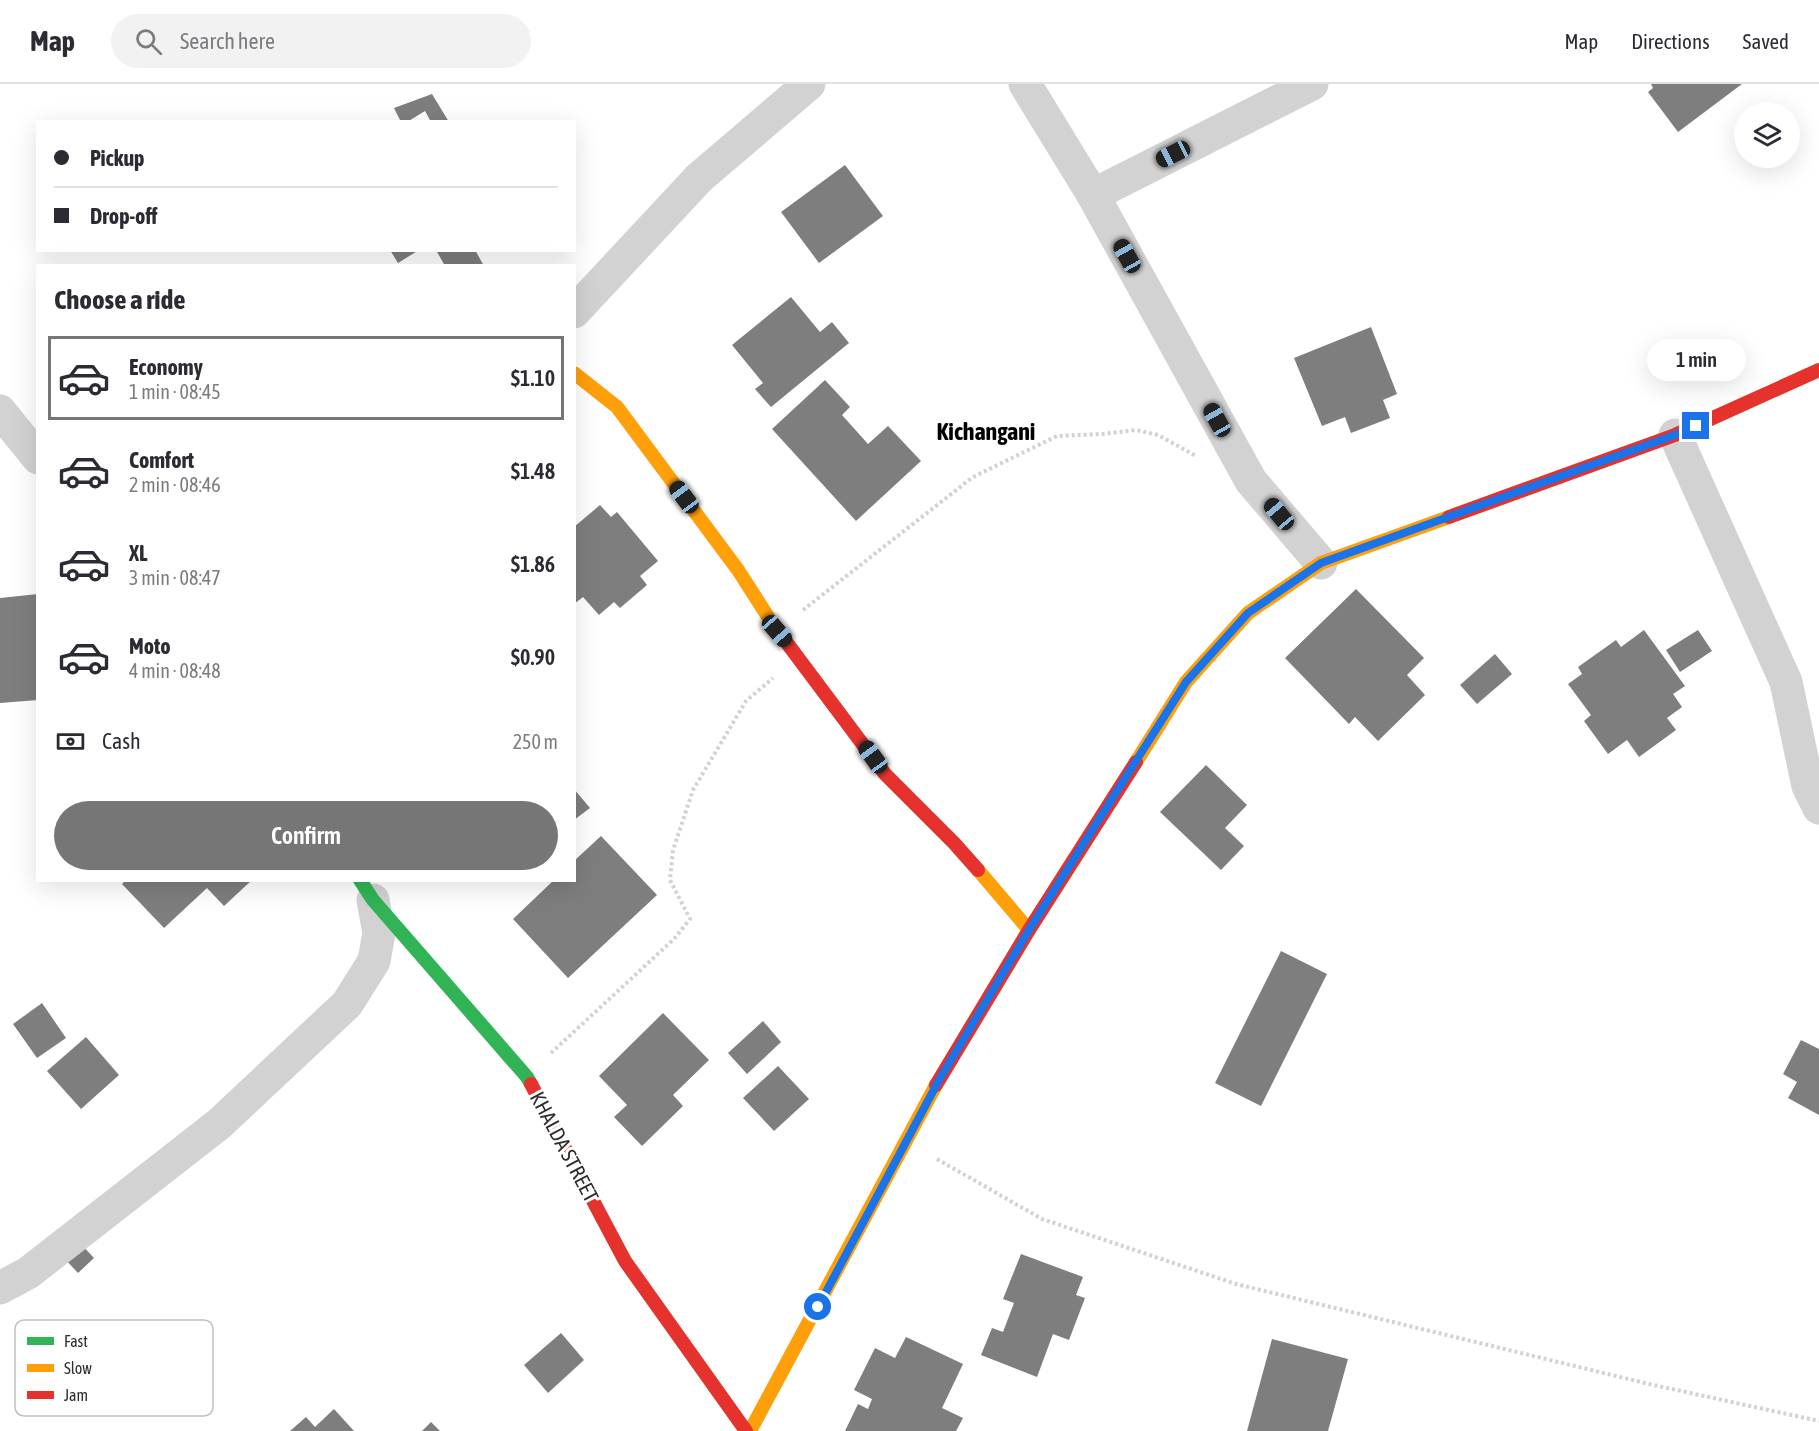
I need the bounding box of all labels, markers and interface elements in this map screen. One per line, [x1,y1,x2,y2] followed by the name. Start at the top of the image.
[111,14,531,68] search box
[30,25,75,57] text: Map
[132,25,165,58] icon: search
[180,28,275,54] text: Search here
[1564,29,1598,53] text: Map
[1631,29,1710,53] text: Directions
[1743,29,1789,53] text: Saved
[1734,102,1800,168] map controls
[1734,102,1800,168] button: layers
[1153,138,1193,170] car
[90,145,145,171] text: Pickup
[90,203,157,229] text: Drop-off
[1110,236,1144,276] car
[54,284,186,315] text: Choose a ride
[1646,339,1746,381] callout: 1 min
[1676,348,1717,371] text: 1 min
[57,351,111,405] icon: car
[129,354,203,380] text: Economy
[511,365,555,391] text: $1.10
[129,380,221,403] text: 1 min · 08:45
[1200,400,1234,440] car
[1682,412,1709,439] route end
[937,418,1035,445] district label: Kichangani
[57,444,111,498] icon: car
[129,447,194,473] text: Comfort
[511,458,555,484] text: $1.48
[129,473,221,496] text: 2 min · 08:46
[666,477,702,517] car
[1261,494,1297,534] car
[57,537,111,591] icon: car
[129,540,147,566] text: XL
[511,551,555,577] text: $1.86
[129,566,221,589] text: 3 min · 08:47
[758,612,796,650] car
[57,630,111,684] icon: car
[129,633,171,659] text: Moto
[511,644,555,670] text: $0.90
[129,659,221,682] text: 4 min · 08:48
[54,725,87,758] icon: cash
[102,728,141,754] text: Cash
[513,730,558,753] text: 250 m
[855,737,891,777] car
[54,801,558,870] button: Confirm
[526,1087,604,1206] street label: KHALDA STREET
[804,1293,831,1320] route start
[15,1320,213,1416] legend
[64,1332,88,1350] text: Fast
[64,1359,92,1377] text: Slow
[64,1386,88,1404] text: Jam

